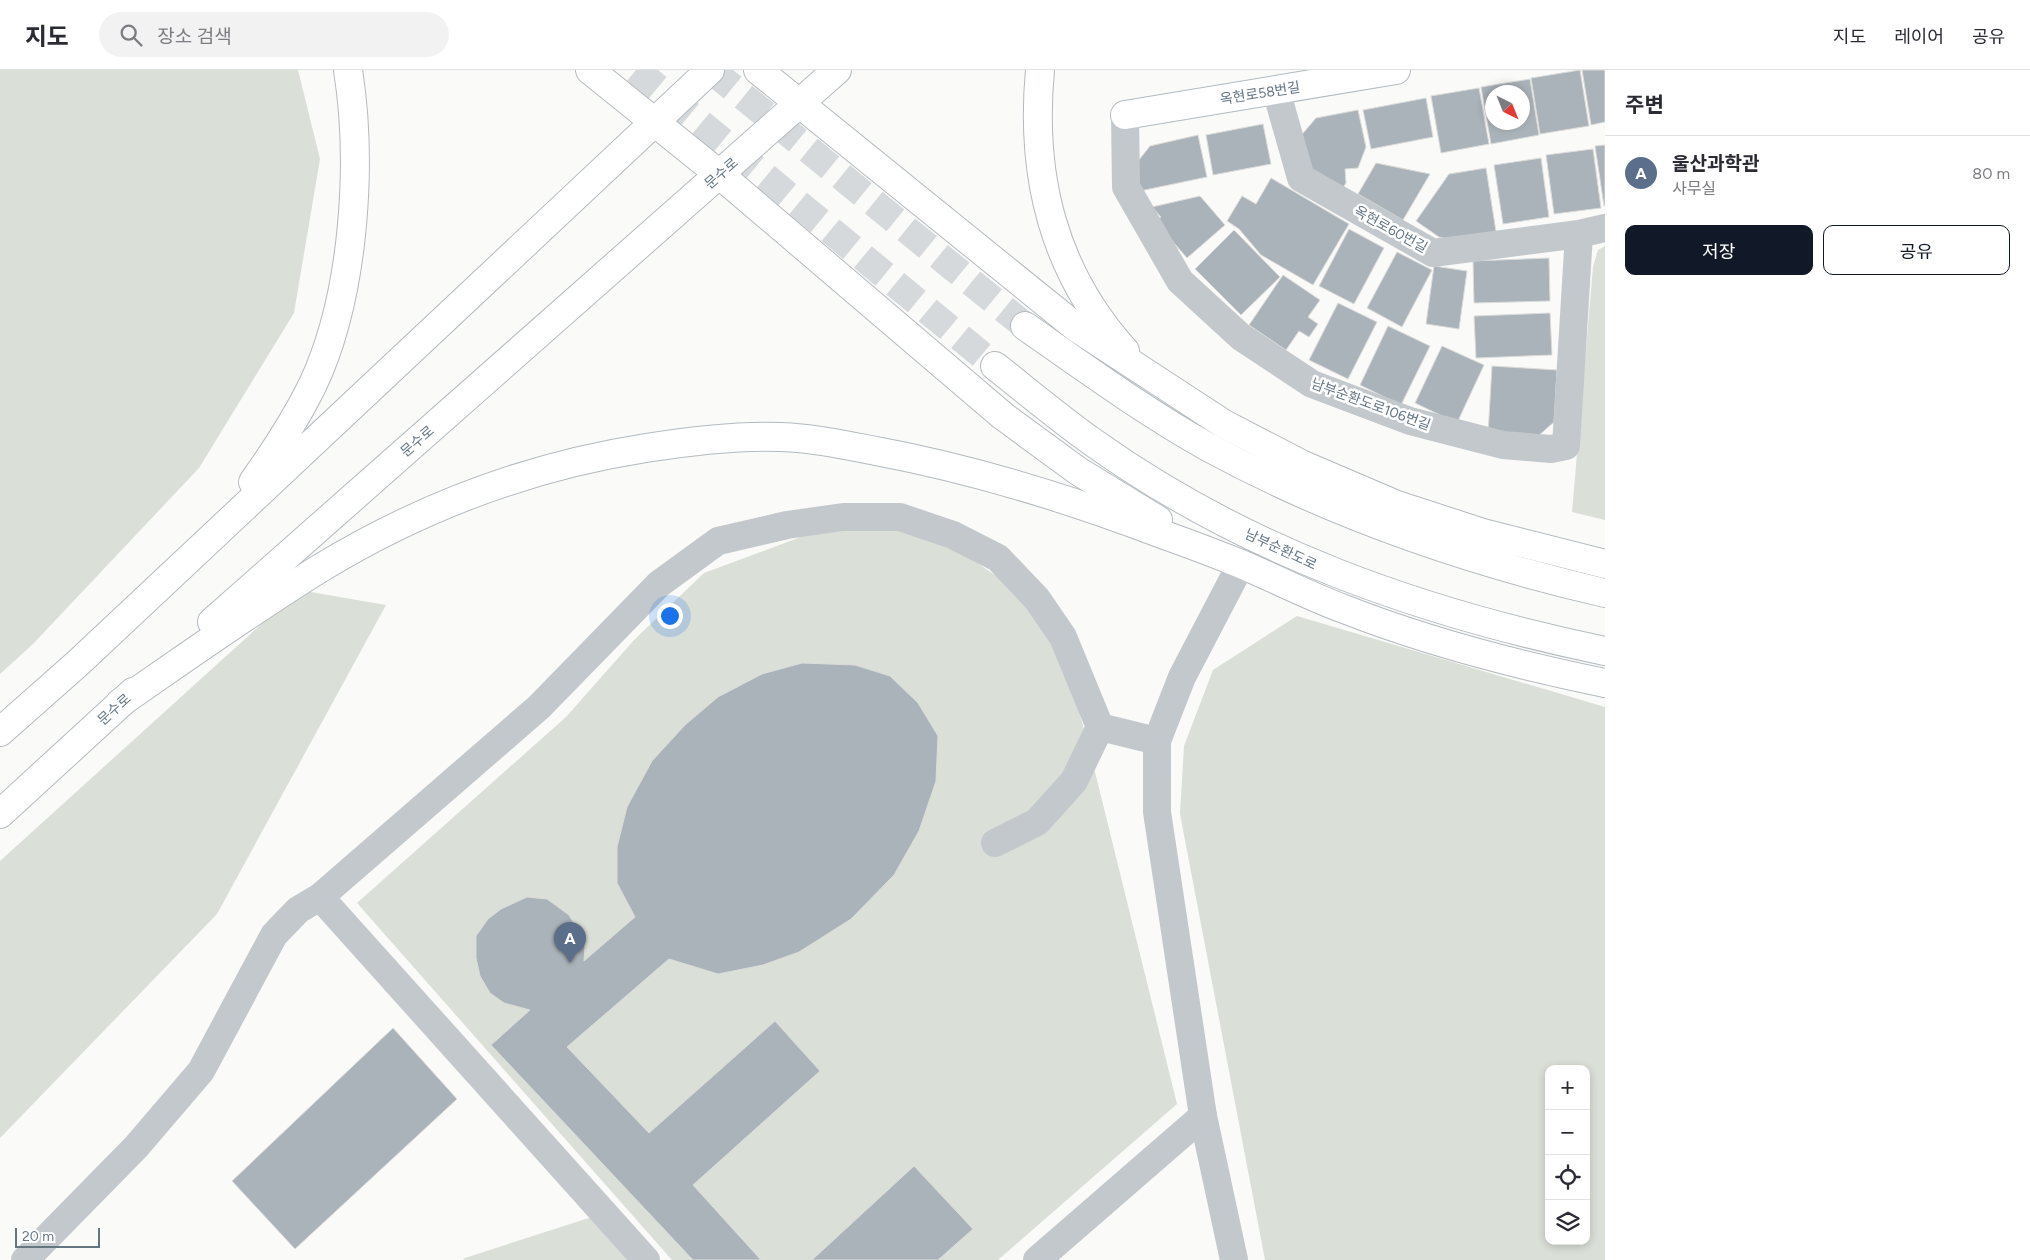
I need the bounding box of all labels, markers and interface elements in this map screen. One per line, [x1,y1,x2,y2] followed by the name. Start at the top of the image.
[99,12,449,57] search box
[117,21,145,49] icon: search
[25,22,69,51] text: 지도
[157,25,232,48] text: 장소 검색
[1833,26,1866,48] text: 지도
[1894,26,1944,48] text: 레이어
[1972,26,2005,48] text: 공유
[1219,79,1301,108] street label: 옥현로58번길
[1485,85,1530,130] north arrow
[1625,92,1664,117] text: 주변
[1672,152,1759,175] text: 울산과학관
[701,154,742,192] street label: 문수로
[1635,164,1647,183] text: A
[1972,164,2010,183] text: 80 m
[1672,179,1716,198] text: 사무실
[1351,202,1430,257] street label: 옥현로60번길
[1625,225,1813,275] button: 저장
[1823,225,2010,275] button: 공유
[1309,375,1433,434] street label: 남부순환도로106번길
[397,422,438,460] street label: 문수로
[1242,525,1320,574] street label: 남부순환도로
[657,603,683,629] your location
[94,690,134,729] street label: 문수로
[554,922,586,963] pin: A
[1545,1065,1590,1245] map controls
[1545,1065,1590,1110] button: +
[1545,1110,1590,1155] button: −
[1545,1155,1590,1200] button: locate
[1545,1200,1590,1245] button: layers
[15,1225,100,1248] scale bar
[22,1228,54,1245] text: 20 m

